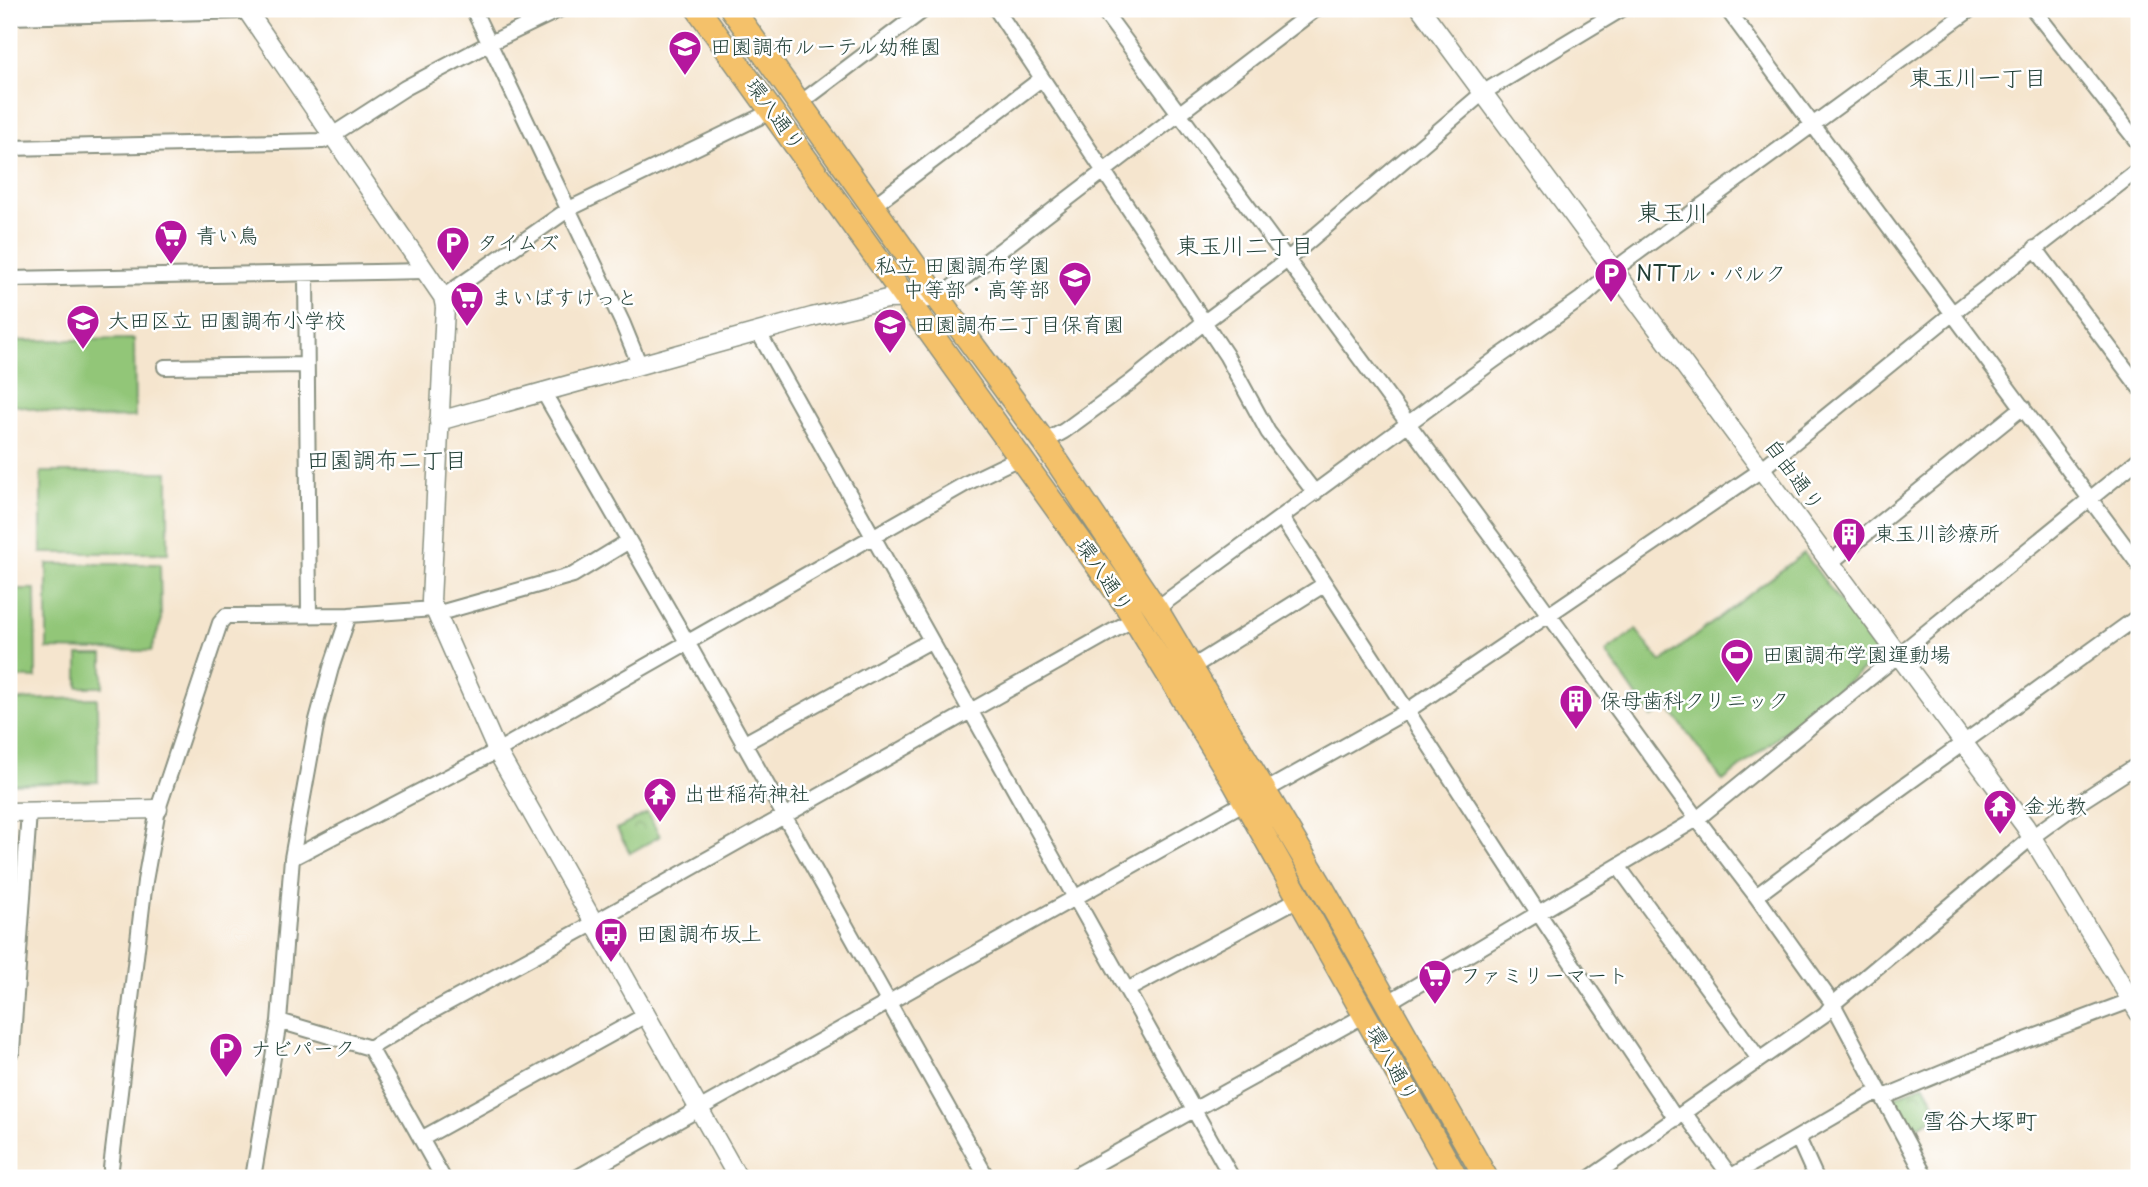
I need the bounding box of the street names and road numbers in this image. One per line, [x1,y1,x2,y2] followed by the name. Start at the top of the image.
[739,70,814,157] street label: 環八通り
[1758,430,1833,517] street label: 自由通り
[1069,531,1142,619] street label: 環八通り
[1359,1019,1428,1108] street label: 環八通り

